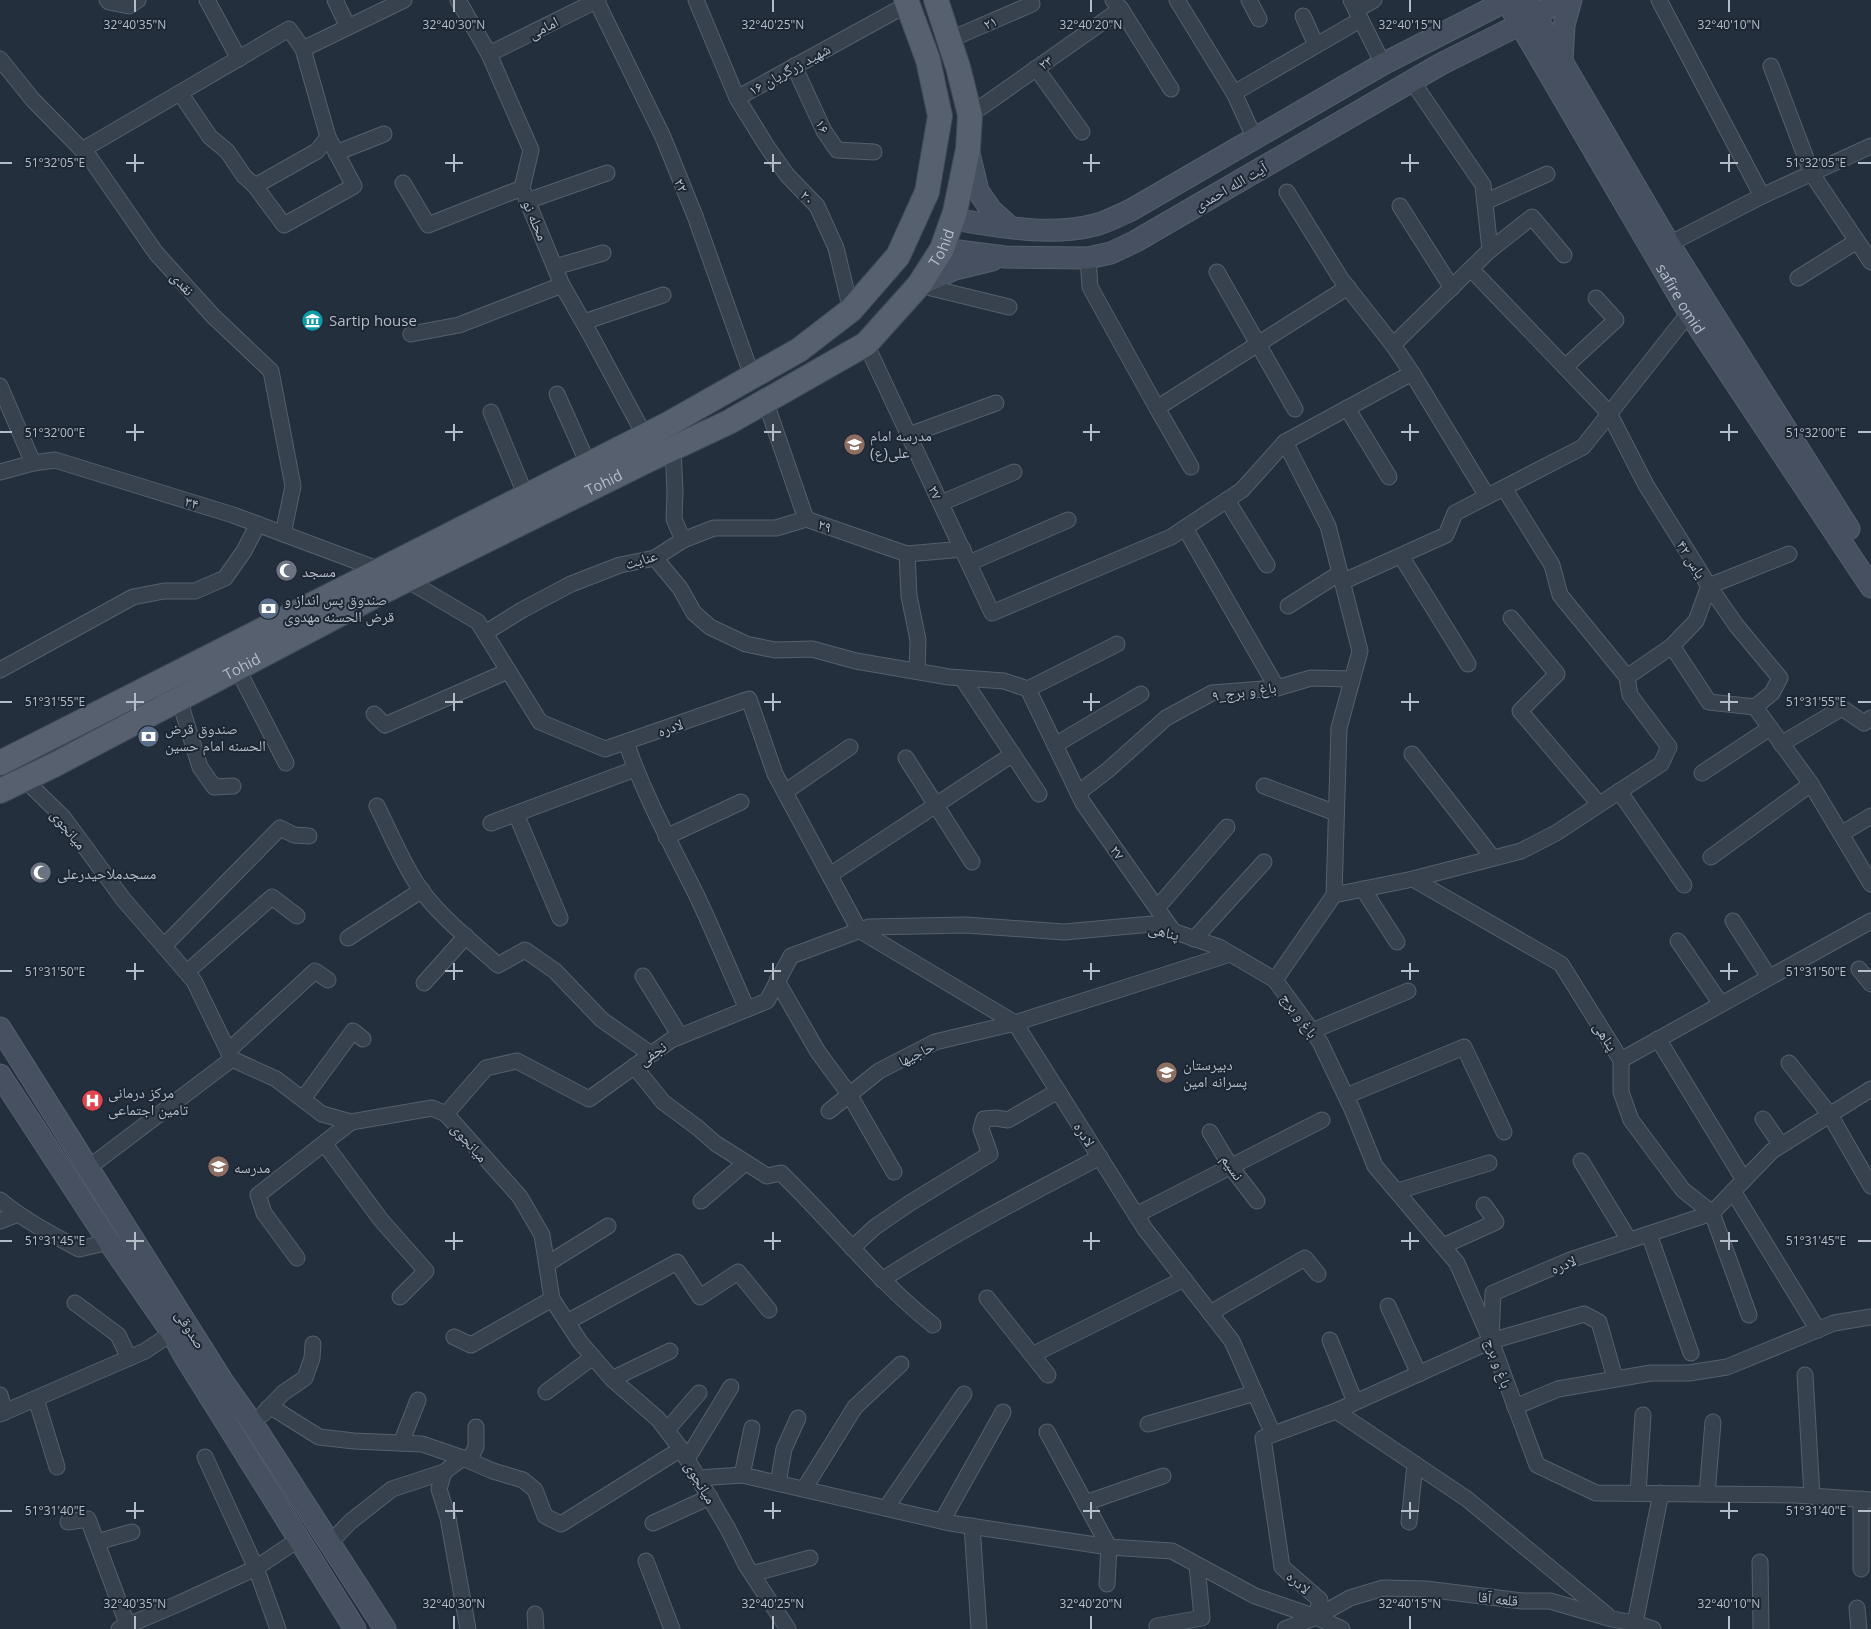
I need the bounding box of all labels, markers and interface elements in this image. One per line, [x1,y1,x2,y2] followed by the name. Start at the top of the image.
[980,10,1000,34] street label: ۲۱
[524,11,562,44] street label: امامی
[104,16,166,33] text: 32°40'35"N
[423,16,485,33] text: 32°40'30"N
[742,16,804,33] text: 32°40'25"N
[1060,16,1122,33] text: 32°40'20"N
[1379,16,1441,33] text: 32°40'15"N
[1698,16,1760,33] text: 32°40'10"N
[744,38,834,101] street label: ۱۶ شهید زرگریان
[1034,50,1056,74] street label: ۲۳
[811,115,835,137] street label: ۱۶
[25,154,85,171] text: 51°32'05"E
[1786,154,1846,171] text: 51°32'05"E
[1190,156,1272,216] street label: آیت الله احمدی
[670,175,694,195] street label: ۲۲
[796,185,820,209] street label: ۲۰
[519,197,554,244] street label: محله نو
[924,226,958,270] street label: Tohid
[1652,260,1710,338] street label: safire omid
[166,267,199,300] street label: نقدی
[301,308,325,332] museum icon: Sartip house
[329,310,417,330] place label: Sartip house
[25,424,85,441] text: 51°32'00"E
[1786,424,1846,441] text: 51°32'00"E
[870,425,932,463] place label: مدرسه امام علی(ع)
[842,432,866,456] school or university icon: مدرسه امام علی(ع)
[581,464,626,500] street label: Tohid
[924,482,948,503] street label: ۲۷
[183,490,202,514] street label: ۳۴
[815,513,835,537] street label: ۲۹
[1672,536,1712,583] street label: یاس ۴۲
[622,544,660,573] street label: عنایت
[274,559,298,583] mosque icon: مسجد
[302,561,336,581] place label: مسجد
[284,589,394,627] place label: صندوق پس انداز و قرض الحسنه مهدوی
[256,596,280,620] bank icon: صندوق پس انداز و قرض الحسنه مهدوی
[219,648,264,684] street label: Tohid
[1211,677,1278,706] street label: ۹_باغ و برج
[25,693,85,710] text: 51°31'55"E
[1786,693,1846,710] text: 51°31'55"E
[655,713,685,741] street label: لادره
[165,718,266,756] place label: صندوق قرض الحسنه امام حسین
[137,725,161,749] bank icon: صندوق قرض الحسنه امام حسین
[46,805,91,854] street label: میانجوی
[1106,841,1130,863] street label: ۲۷
[29,861,53,885] mosque icon: مسجدملاحیدرعلی
[57,863,156,884] place label: مسجدملاحیدرعلی
[1146,918,1182,945] street label: پناهی
[25,963,85,980] text: 51°31'50"E
[1786,963,1846,980] text: 51°31'50"E
[1276,988,1323,1042] street label: باغ و برج
[1588,1017,1623,1055] street label: پناهی
[634,1036,671,1071] street label: نجفی
[895,1036,938,1070] street label: حاجیها
[1183,1054,1247,1092] place label: دبیرستان پسرانه امین
[1155,1061,1179,1085] school or university icon: دبیرستان پسرانه امین
[108,1082,189,1120] place label: مرکز درمانی تامین اجتماعی
[80,1089,104,1113] hospital icon: مرکز درمانی تامین اجتماعی
[446,1118,493,1167] street label: میانجوی
[1070,1118,1100,1150] street label: لادره
[1216,1150,1249,1185] street label: نسیم
[206,1155,230,1179] school or university icon: مدرسه
[234,1157,271,1177] place label: مدرسه
[25,1232,85,1249] text: 51°31'45"E
[1786,1232,1846,1249] text: 51°31'45"E
[1547,1250,1579,1278] street label: لادره
[170,1306,211,1353] street label: صدوقی
[1480,1335,1517,1391] street label: باغ و برج
[680,1457,722,1508] street label: میانجوی
[25,1502,85,1519] text: 51°31'40"E
[1786,1502,1846,1519] text: 51°31'40"E
[1283,1566,1315,1598] street label: لادره
[1477,1586,1519,1610] street label: قلعه آقا
[104,1595,166,1612] text: 32°40'35"N
[423,1595,485,1612] text: 32°40'30"N
[742,1595,804,1612] text: 32°40'25"N
[1060,1595,1122,1612] text: 32°40'20"N
[1379,1595,1441,1612] text: 32°40'15"N
[1698,1595,1760,1612] text: 32°40'10"N

